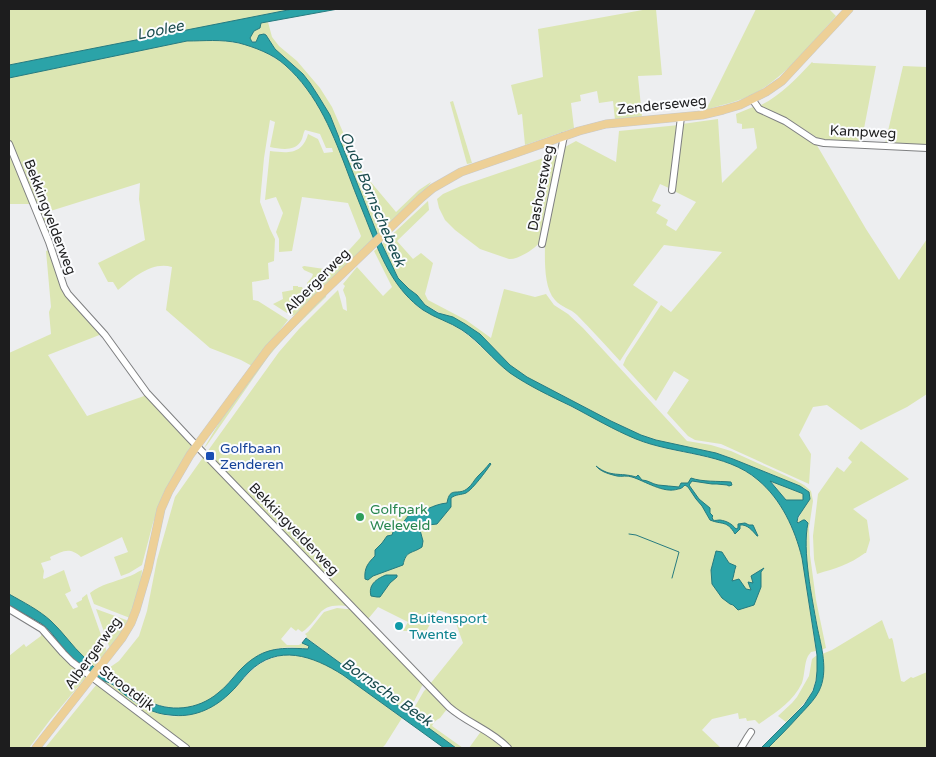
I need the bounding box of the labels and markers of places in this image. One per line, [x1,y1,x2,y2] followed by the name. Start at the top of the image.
[220,440,284,473] place label: Golfbaan Zenderen
[204,450,216,462] marker: Golfbaan Zenderen
[370,501,430,534] place label: Golfpark Weleveld
[354,511,366,523] marker: Golfpark Weleveld
[409,610,488,643] place label: Buitensport Twente
[393,620,405,632] marker: Buitensport Twente

